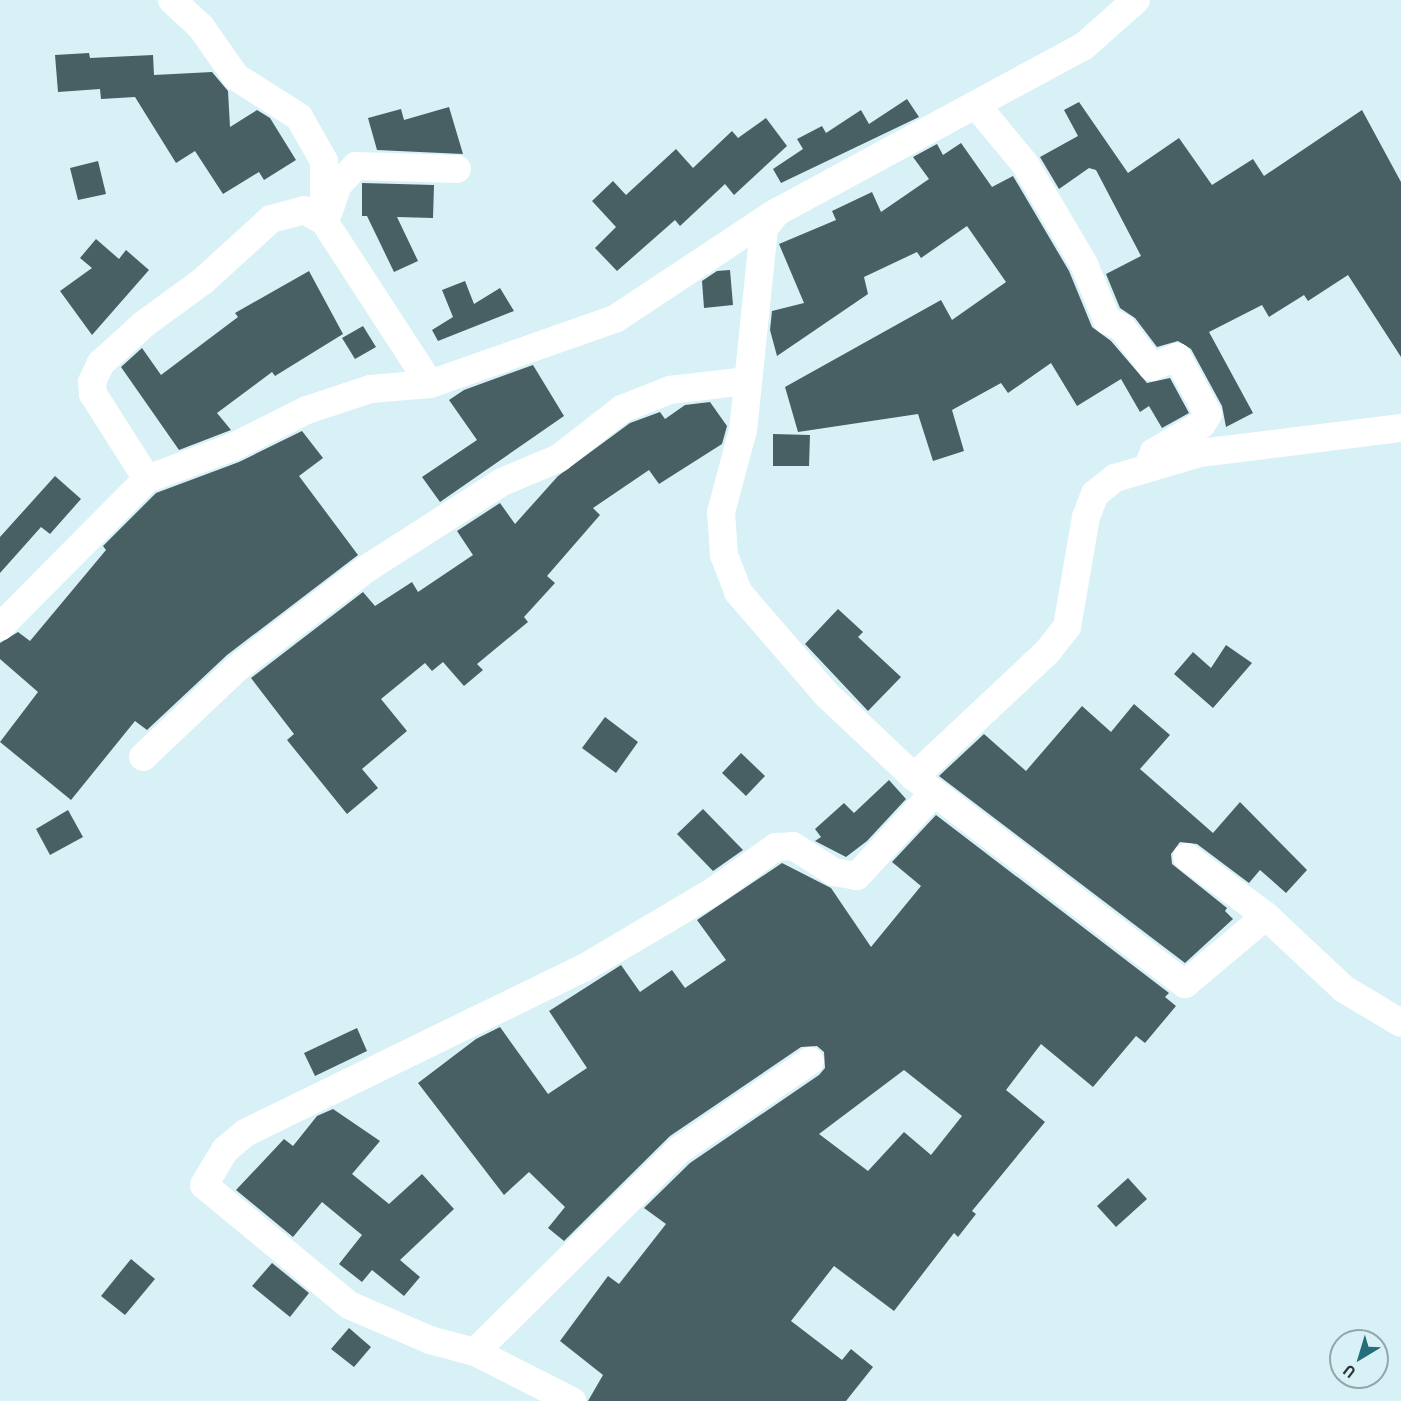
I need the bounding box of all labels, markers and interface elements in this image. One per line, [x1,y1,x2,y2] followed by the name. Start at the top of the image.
[1329,1329,1389,1389] north arrow
[1339,1361,1359,1383] text: U

